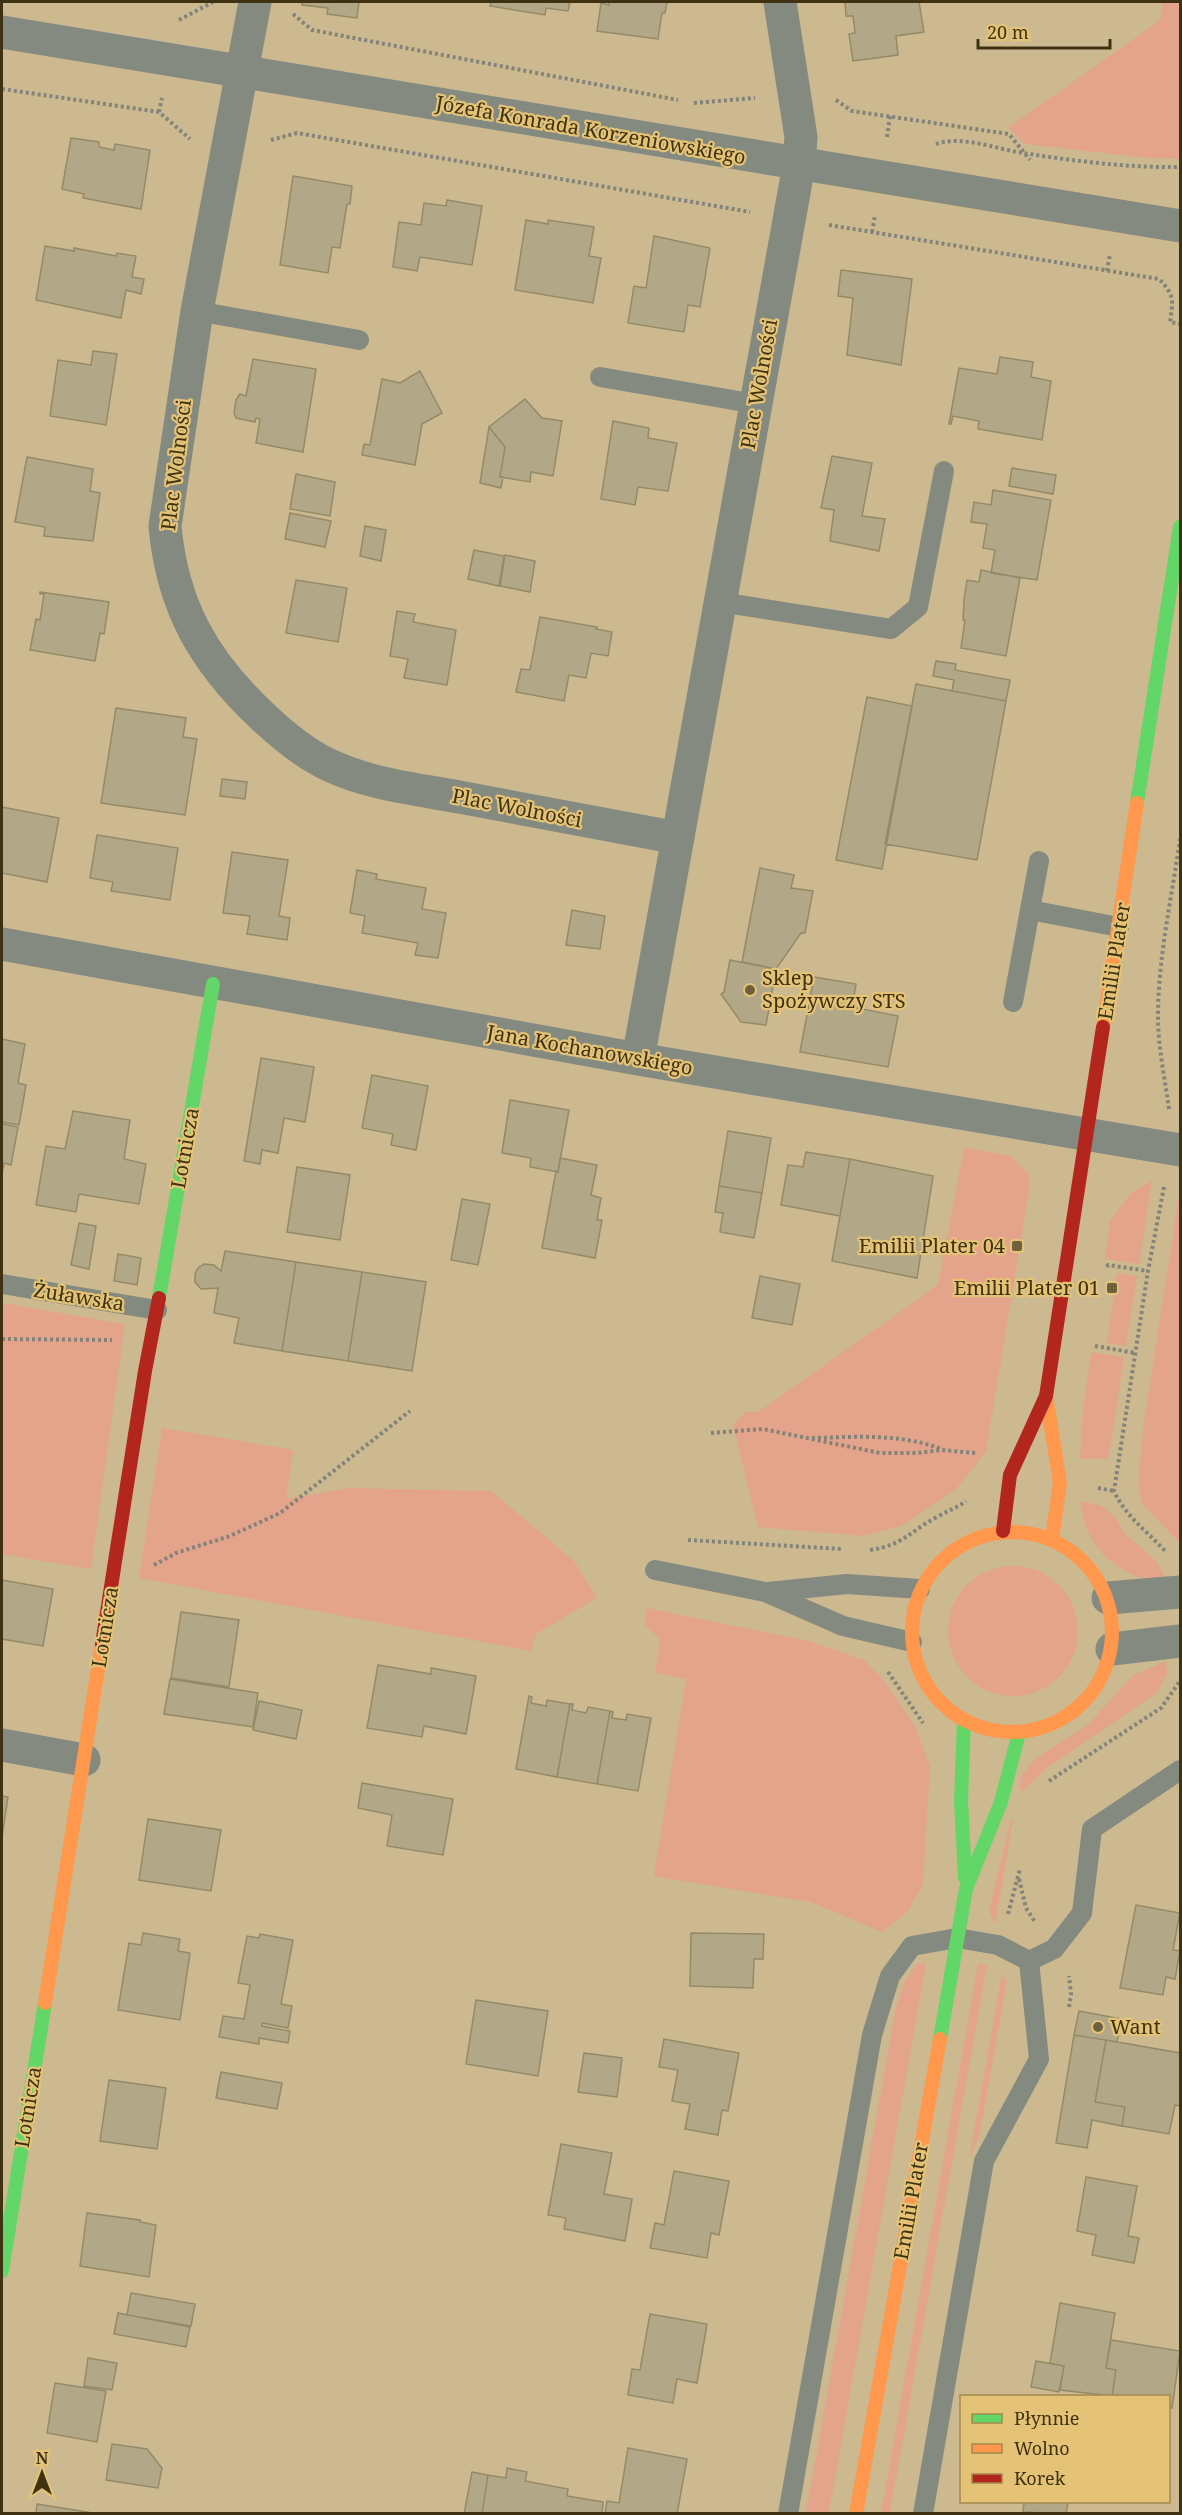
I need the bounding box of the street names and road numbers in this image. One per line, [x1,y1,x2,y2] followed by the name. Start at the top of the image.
[433,89,748,170] street label: Józefa Konrada Korzeniowskiego
[734,316,783,451] street label: Plac Wolności
[154,397,197,532] street label: Plac Wolności
[450,782,585,833] street label: Plac Wolności
[1091,900,1136,1022] street label: Emilii Plater
[484,1018,695,1081] street label: Jana Kochanowskiego
[164,1105,205,1190] street label: Lotnicza
[32,1276,126,1317] street label: Żuławska
[85,1584,124,1669] street label: Lotnicza
[8,2064,47,2149] street label: Lotnicza
[887,2140,934,2262] street label: Emilii Plater

